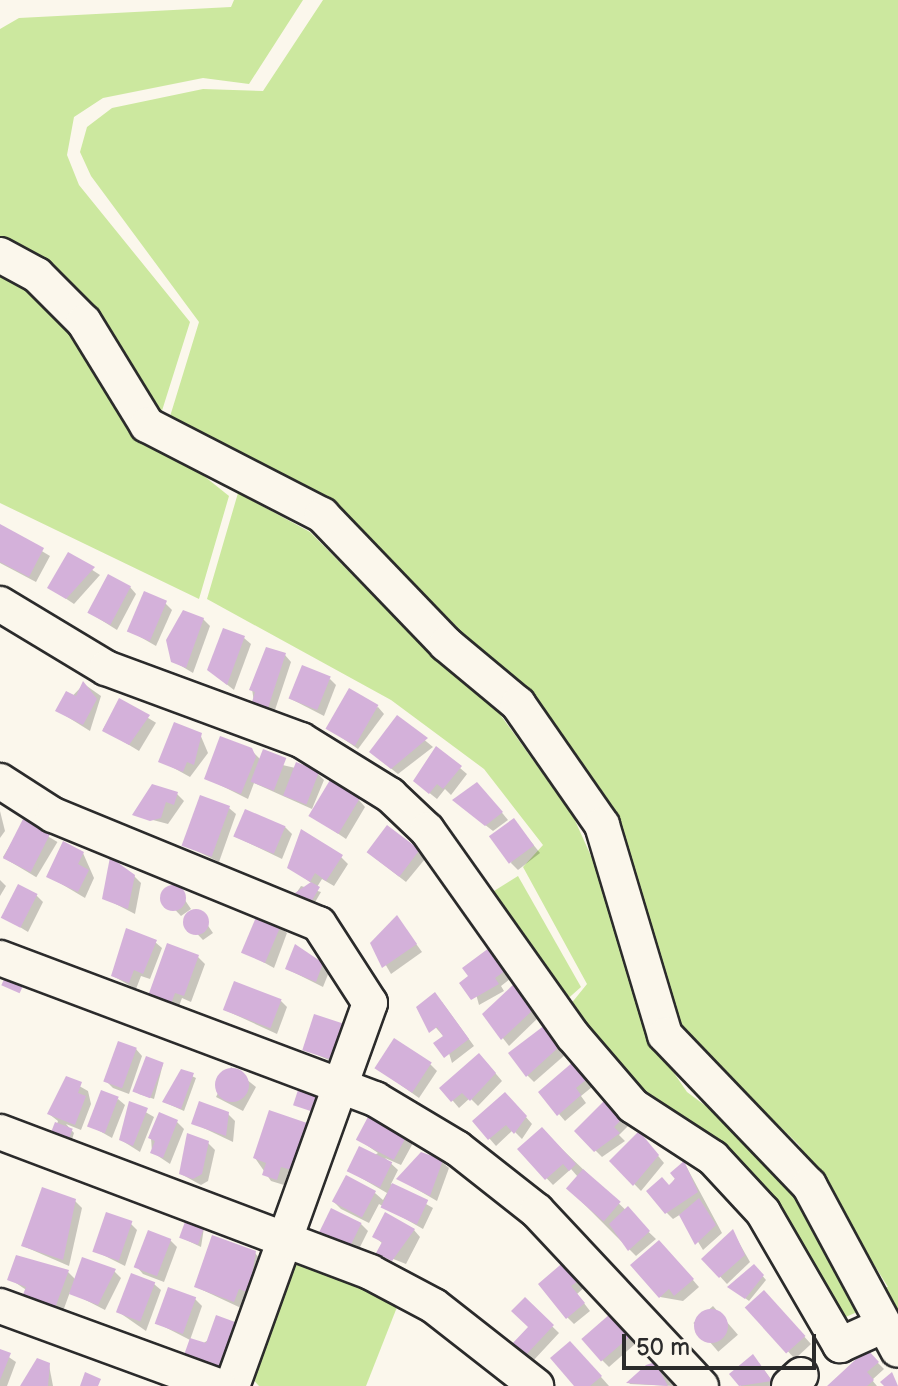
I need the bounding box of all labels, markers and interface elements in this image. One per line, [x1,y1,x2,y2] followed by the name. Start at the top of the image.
[626,1318,820,1368] scale bar
[636,1333,690,1362] text: 50 m

